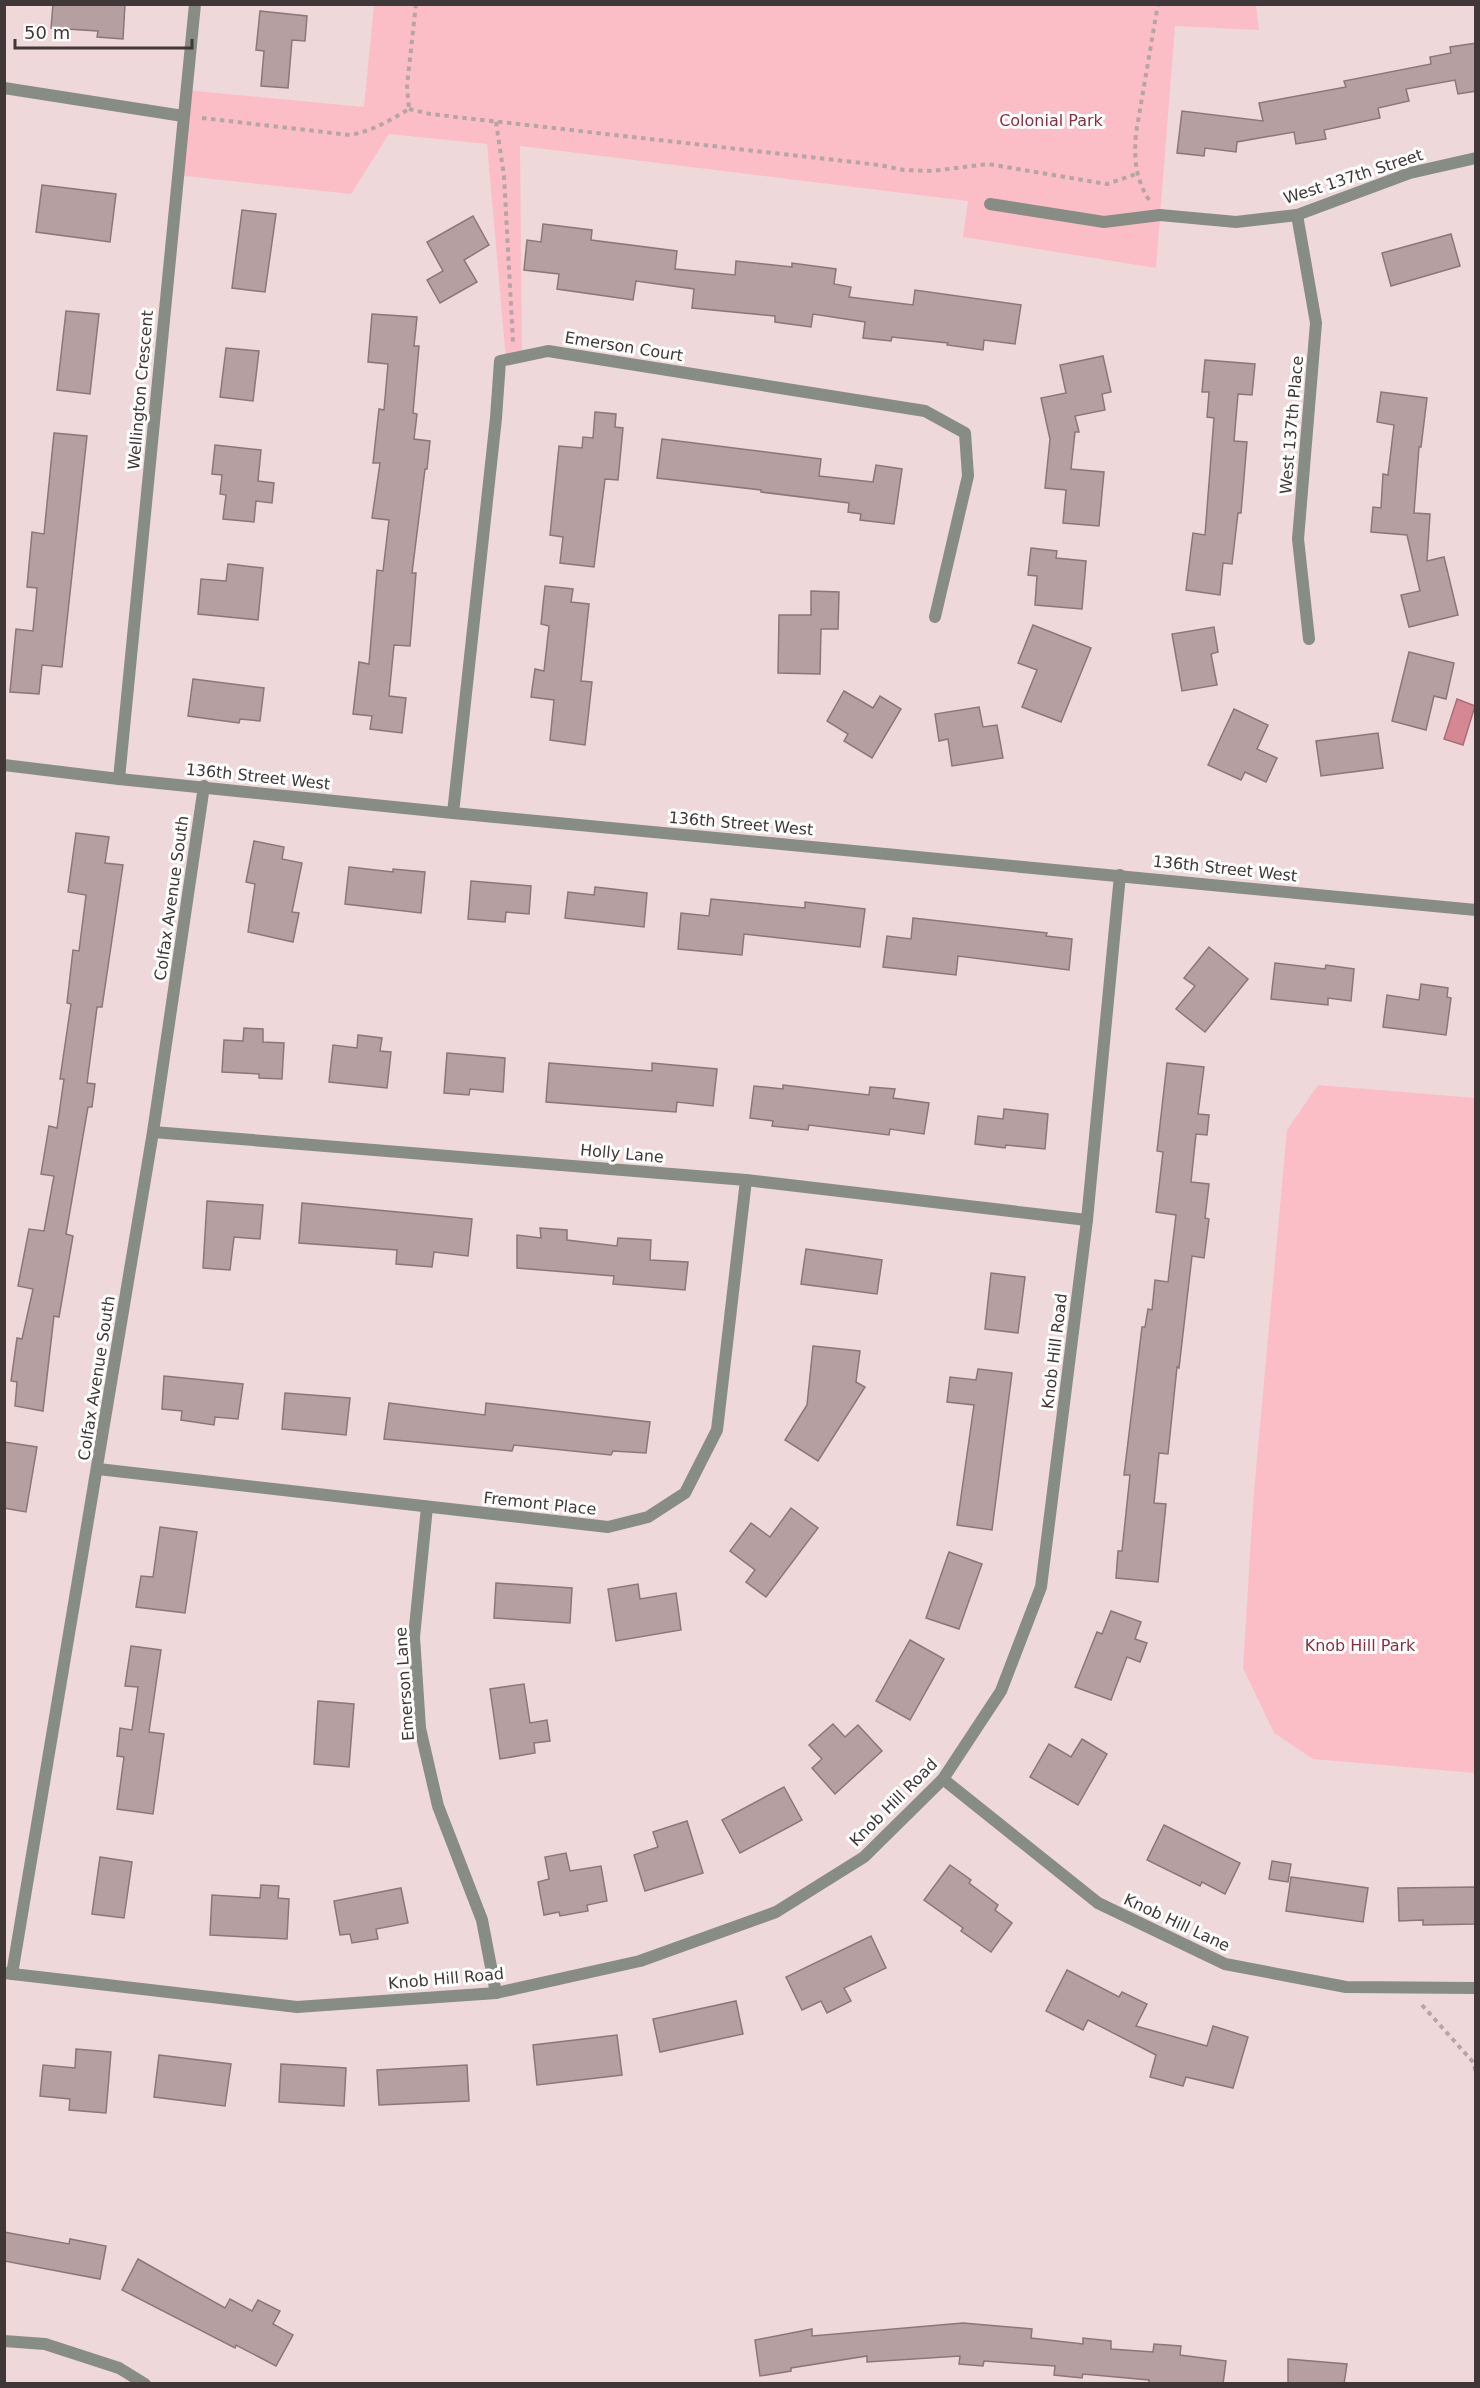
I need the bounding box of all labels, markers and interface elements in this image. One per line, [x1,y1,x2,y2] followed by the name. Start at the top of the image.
[15,12,192,50] scale bar
[24,22,70,43] text: 50 m
[999,111,1104,130] park label: Colonial Park
[1281,145,1425,208] street label: West 137th Street
[124,309,157,471] street label: Wellington Crescent
[563,328,684,365] street label: Emerson Court
[1276,355,1307,495] street label: West 137th Place
[185,759,331,794] street label: 136th Street West
[668,808,814,839] street label: 136th Street West
[151,814,192,982] street label: Colfax Avenue South
[1152,851,1298,886] street label: 136th Street West
[579,1140,665,1167] street label: Holly Lane
[1038,1292,1071,1410] street label: Knob Hill Road
[74,1294,119,1462] street label: Colfax Avenue South
[483,1488,597,1519] street label: Fremont Place
[391,1626,418,1742] street label: Emerson Lane
[1305,1636,1416,1655] park label: Knob Hill Park
[846,1755,941,1850] street label: Knob Hill Road
[1121,1890,1233,1955] street label: Knob Hill Lane
[387,1964,505,1993] street label: Knob Hill Road

